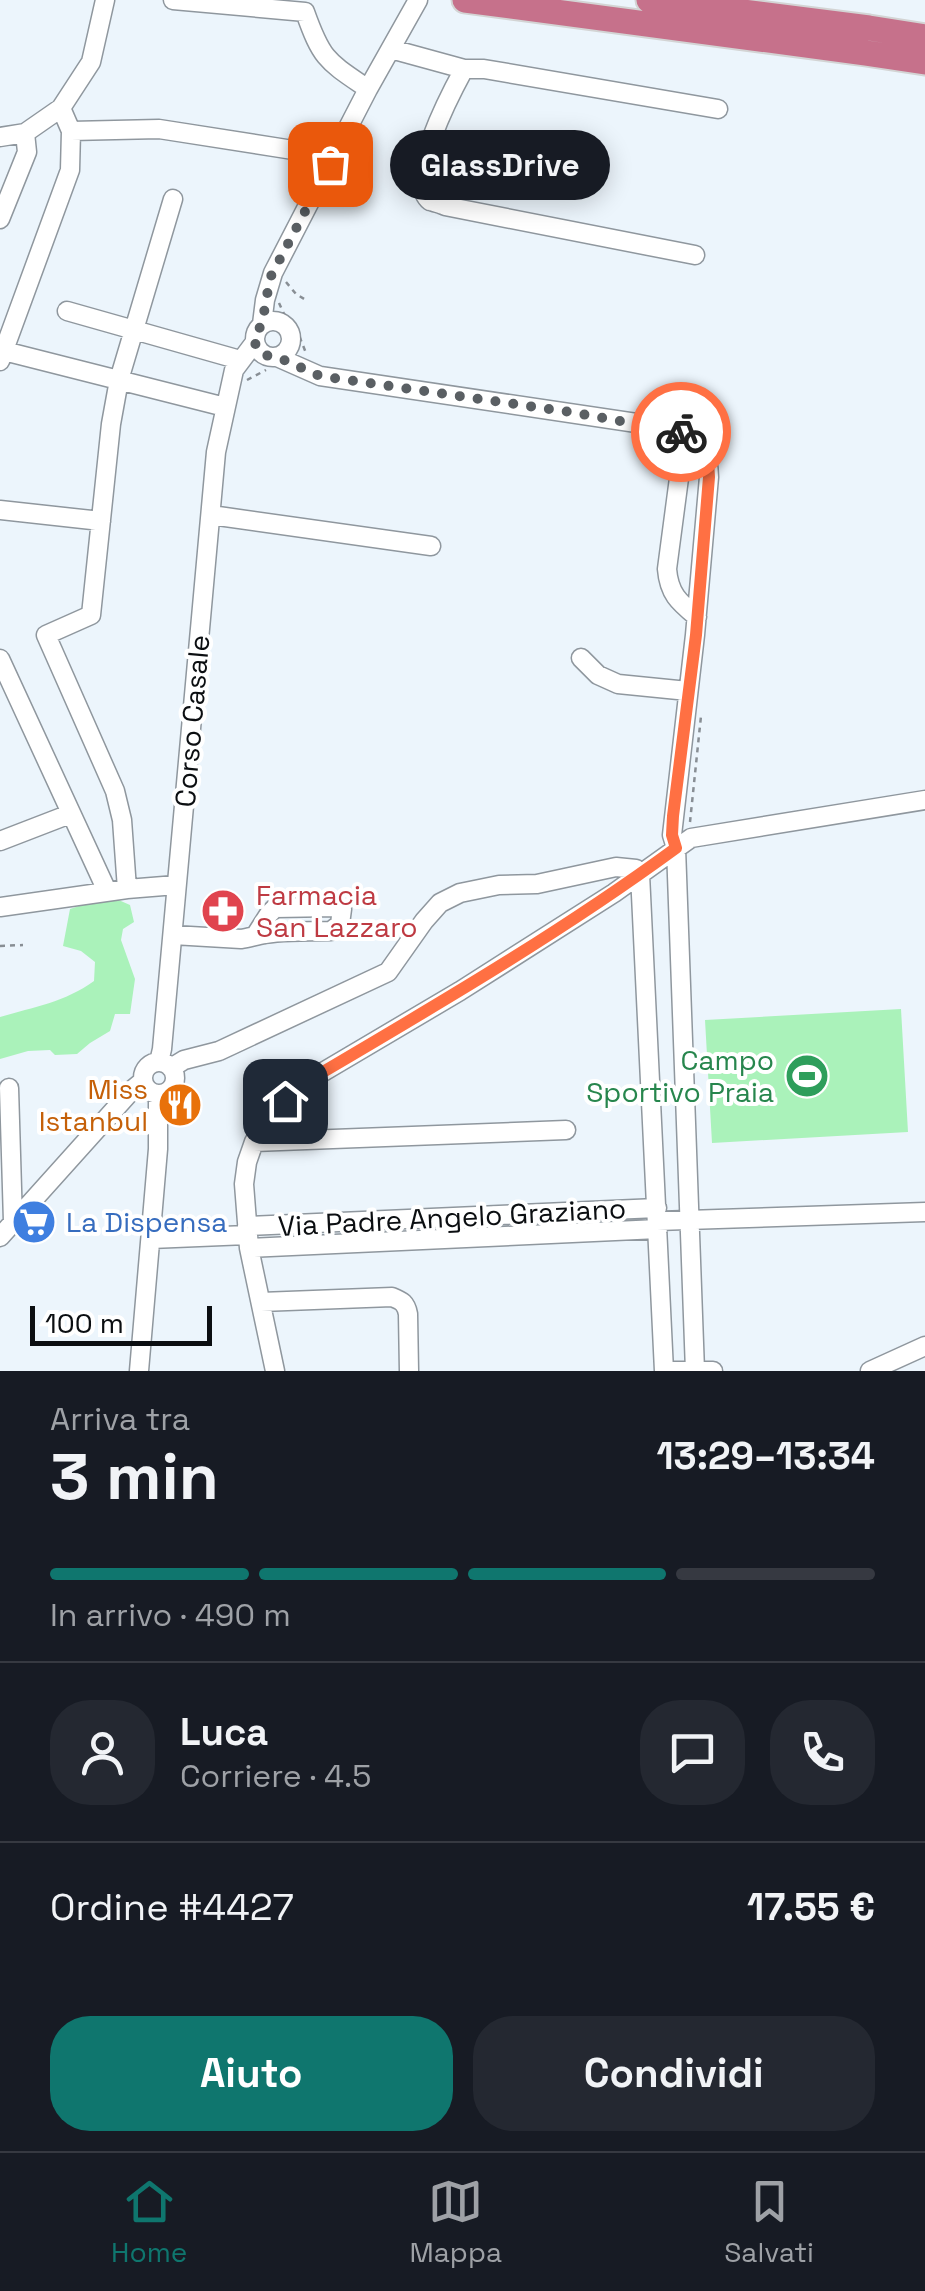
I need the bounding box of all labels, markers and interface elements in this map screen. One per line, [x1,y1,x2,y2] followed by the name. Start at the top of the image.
[288,122,373,207] pin
[390,129,610,199] callout: GlassDrive
[303,137,358,192] icon: bag
[420,145,580,185] text: GlassDrive
[631,382,731,482] courier
[654,405,709,460] icon: bike
[167,633,217,809] street label: Corso Casale
[256,877,418,945] place label: Farmacia San Lazzaro
[200,888,246,934] pharmacy icon: Farmacia San Lazzaro
[586,1042,774,1110] place label: Campo Sportivo Praia
[784,1053,830,1099] sports icon: Campo Sportivo Praia
[243,1059,328,1144] pin
[39,1071,148,1139] place label: Miss Istanbul
[258,1074,313,1129] icon: home
[157,1082,203,1128] restaurant icon: Miss Istanbul
[277,1190,627,1244] street label: Via Padre Angelo Graziano
[11,1199,57,1245] supermarket icon: La Dispensa
[66,1204,227,1240] place label: La Dispensa
[30,1301,212,1346] scale bar
[45,1305,124,1341] text: 100 m
[50,1399,190,1439] text: Arriva tra
[656,1432,875,1480] text: 13:29–13:34
[50,1435,219,1518] text: 3 min
[50,1595,291,1635] text: In arrivo · 490 m
[50,1700,155,1805] button: person
[640,1700,745,1805] button: chat
[770,1700,875,1805] button: phone
[180,1708,268,1756] text: Luca
[180,1756,371,1796] text: Corriere · 4.5
[50,1883,294,1931] text: Ordine #4427
[747,1883,875,1931] text: 17.55 €
[50,2016,453,2131] button: Aiuto
[473,2016,875,2131] button: Condividi
[111,2174,187,2270] tab: Home
[410,2174,502,2270] tab: Mappa
[724,2174,814,2270] tab: Salvati

